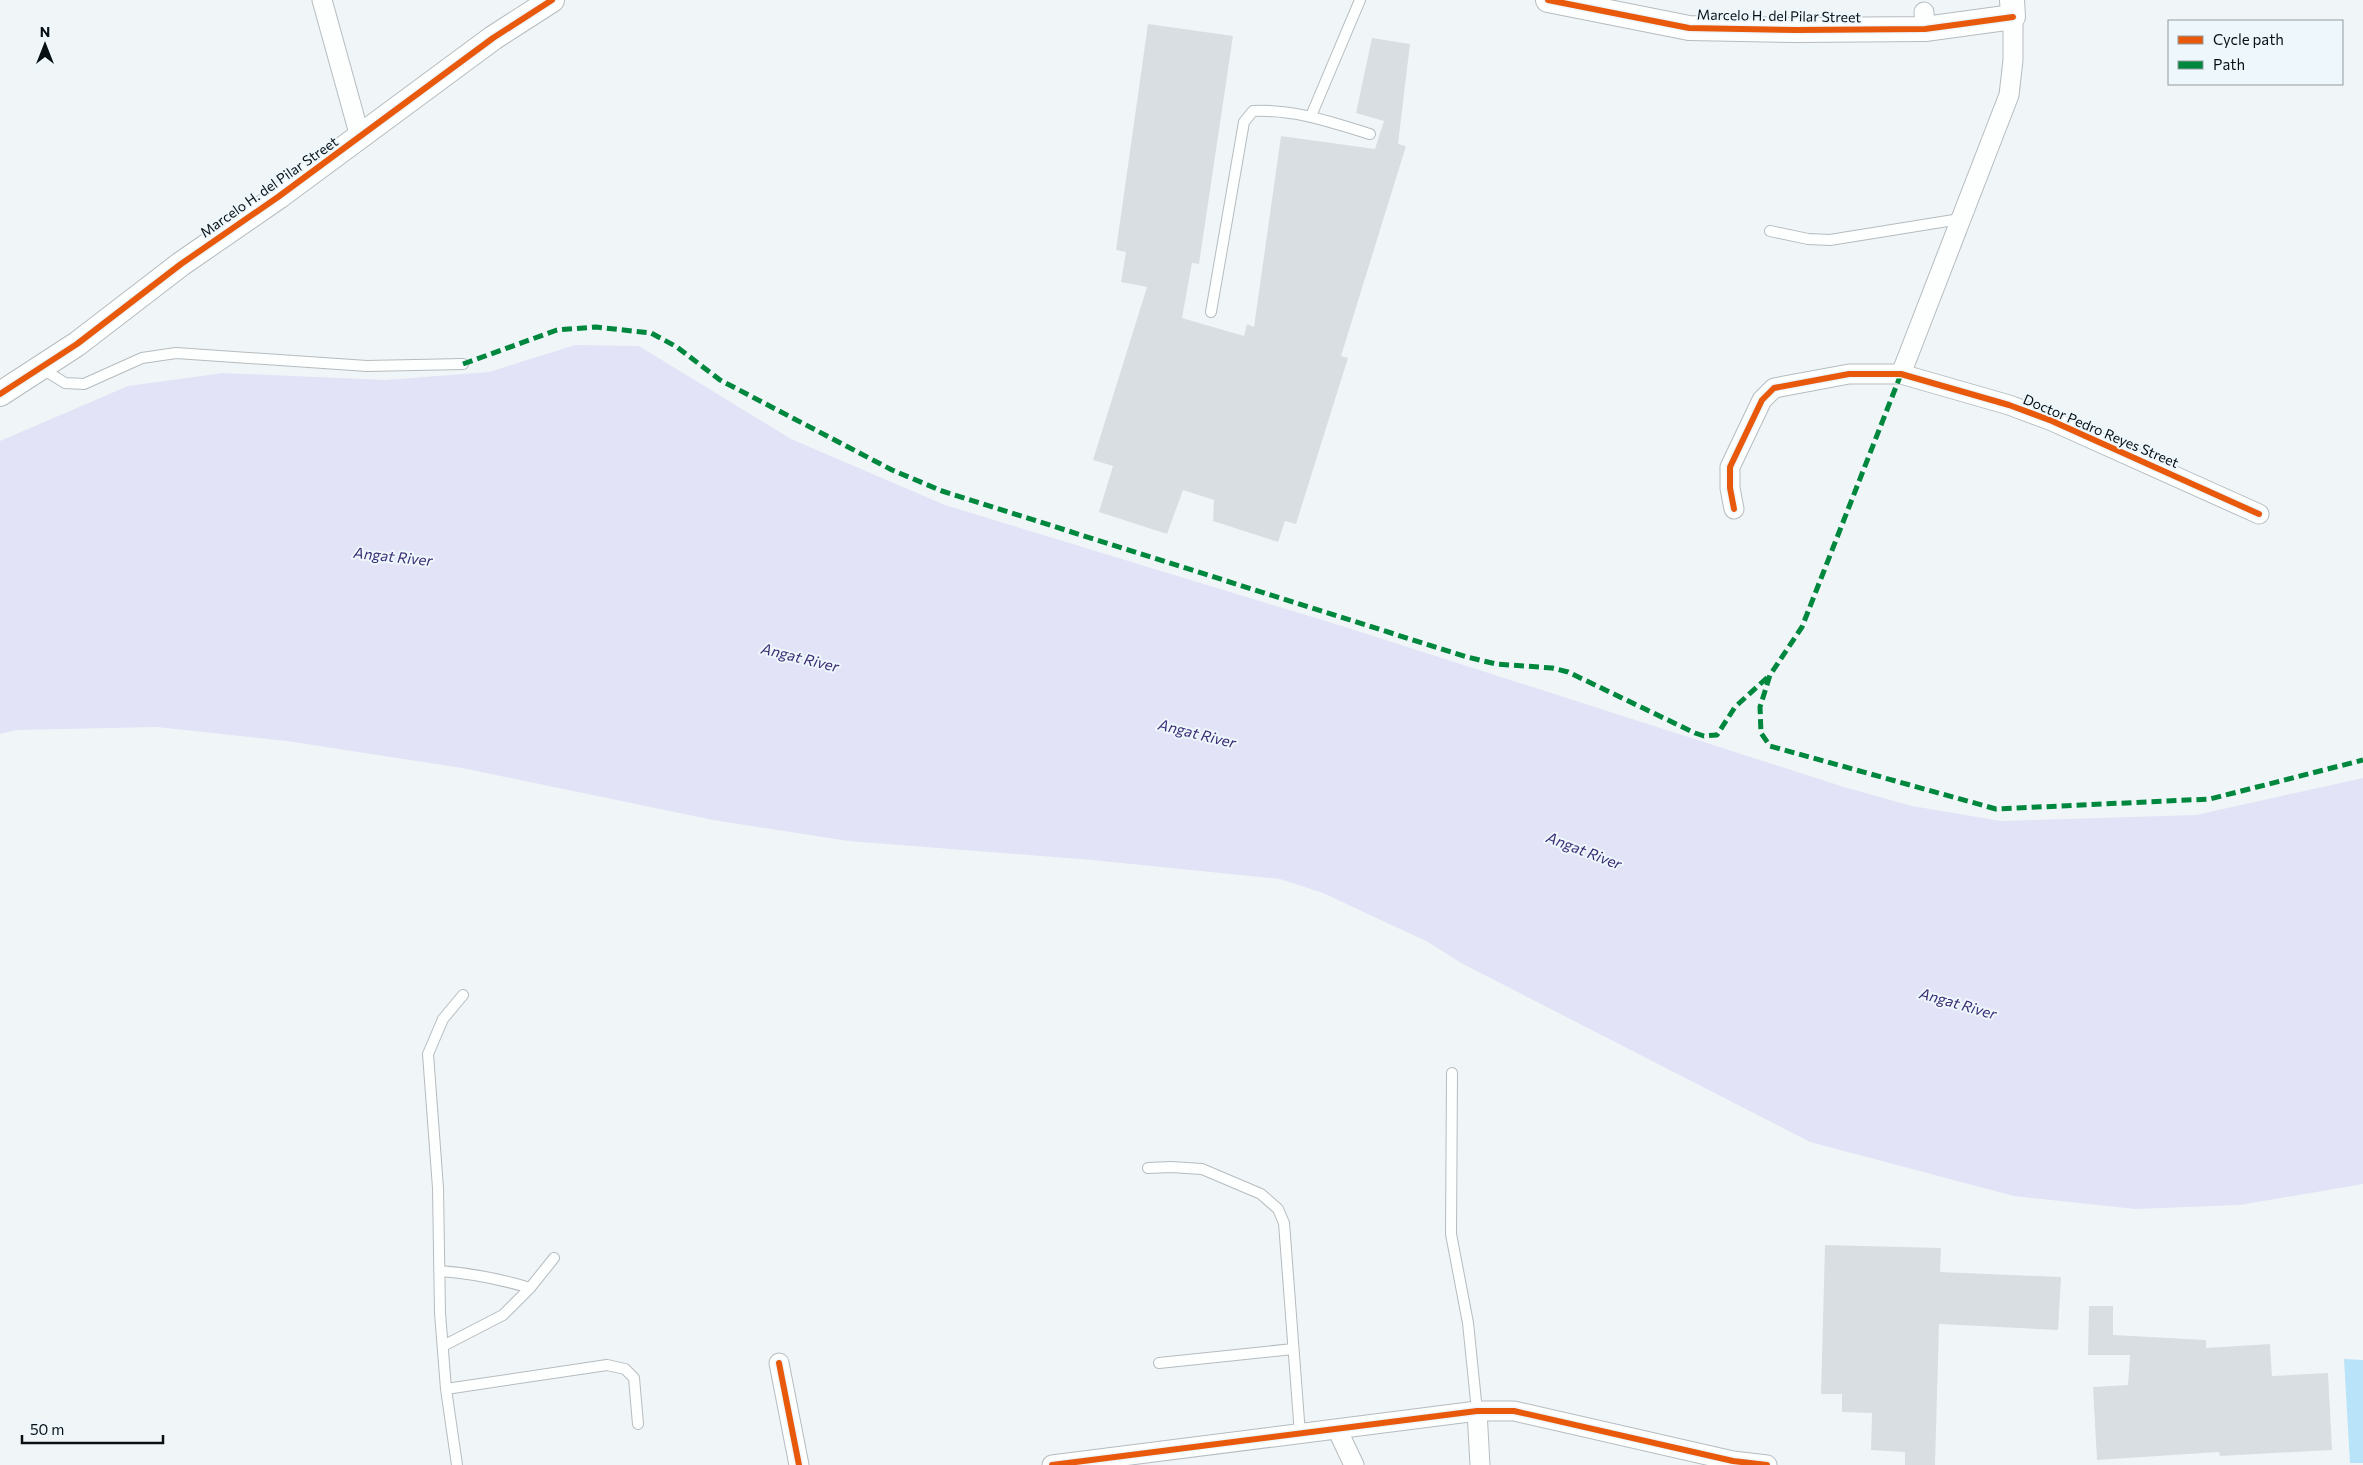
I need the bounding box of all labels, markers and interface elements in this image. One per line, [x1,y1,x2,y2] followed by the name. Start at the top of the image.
[1697,6,1861,25] street label: Marcelo H. del Pilar Street
[20,20,70,70] north arrow
[2168,20,2343,85] legend
[40,23,50,40] text: N
[2213,30,2284,48] text: Cycle path
[2213,55,2245,73] text: Path
[197,132,341,241] street label: Marcelo H. del Pilar Street
[2021,390,2182,471] street label: Doctor Pedro Reyes Street
[352,543,434,569] water label: Angat River
[759,638,842,676] water label: Angat River
[1156,714,1239,752] water label: Angat River
[1543,827,1625,873] water label: Angat River
[1917,983,2000,1023] water label: Angat River
[22,1412,164,1444] scale bar
[30,1420,64,1438] text: 50 m

